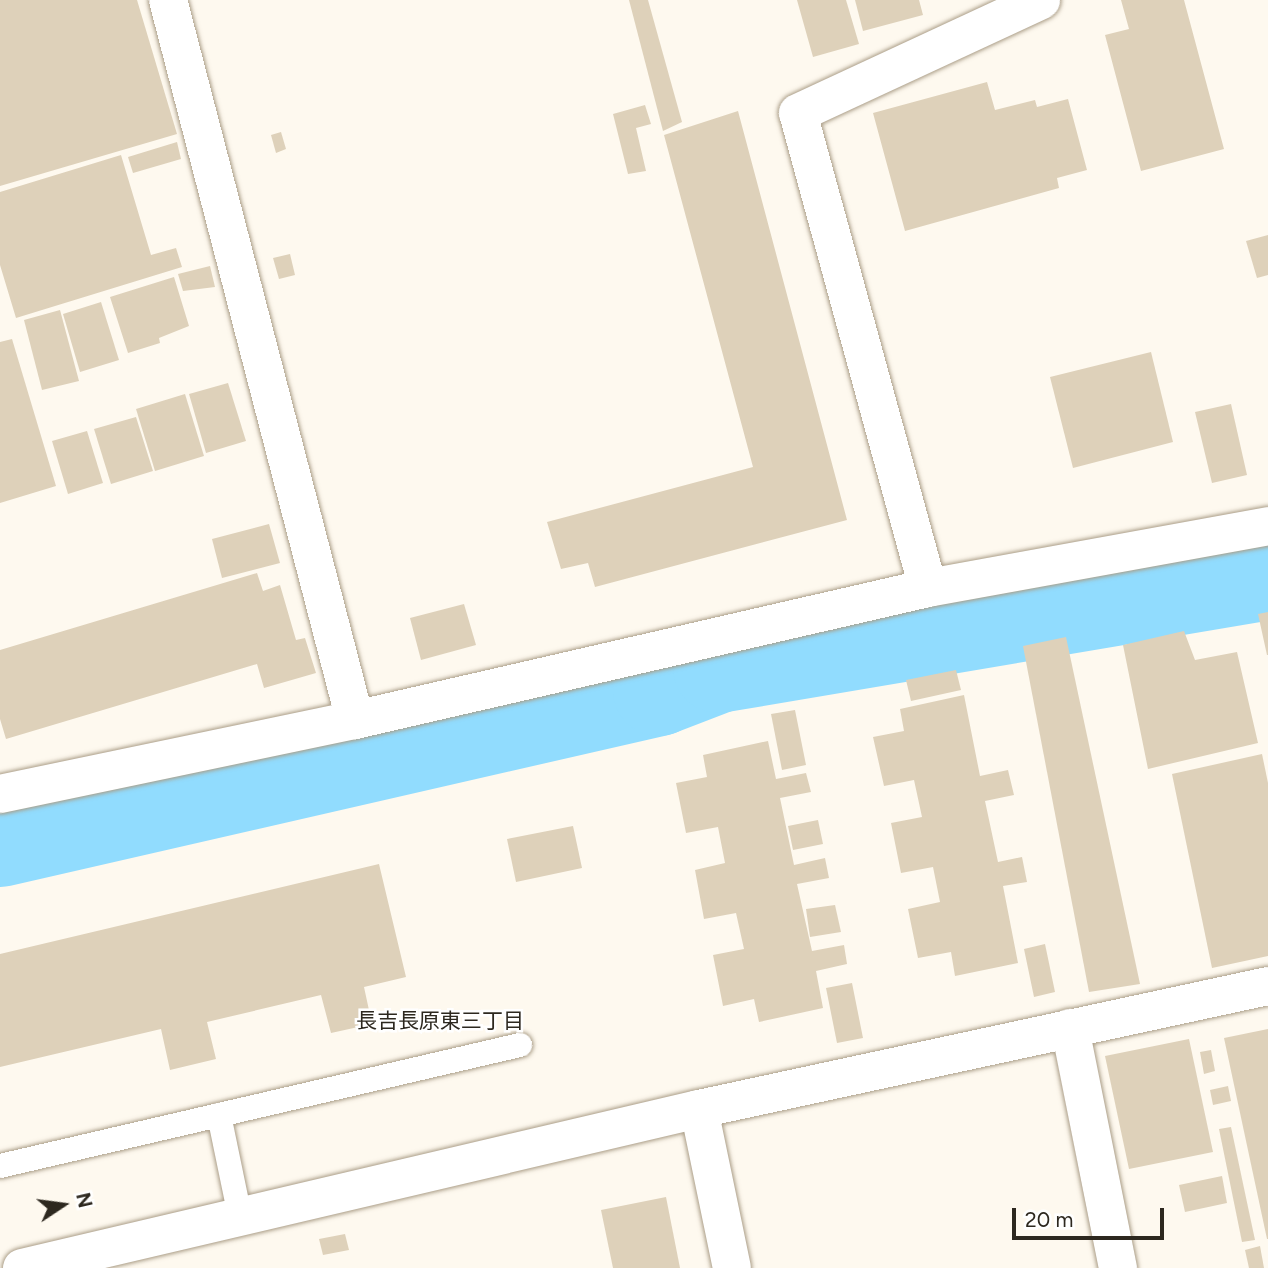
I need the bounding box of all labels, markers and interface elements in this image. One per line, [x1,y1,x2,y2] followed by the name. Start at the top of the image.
[356,1008,524,1034] district label: 長吉長原東三丁目
[28,1170,98,1240] north arrow
[71,1190,97,1210] text: N
[1016,1194,1168,1238] scale bar
[1025,1207,1073,1232] text: 20 m

